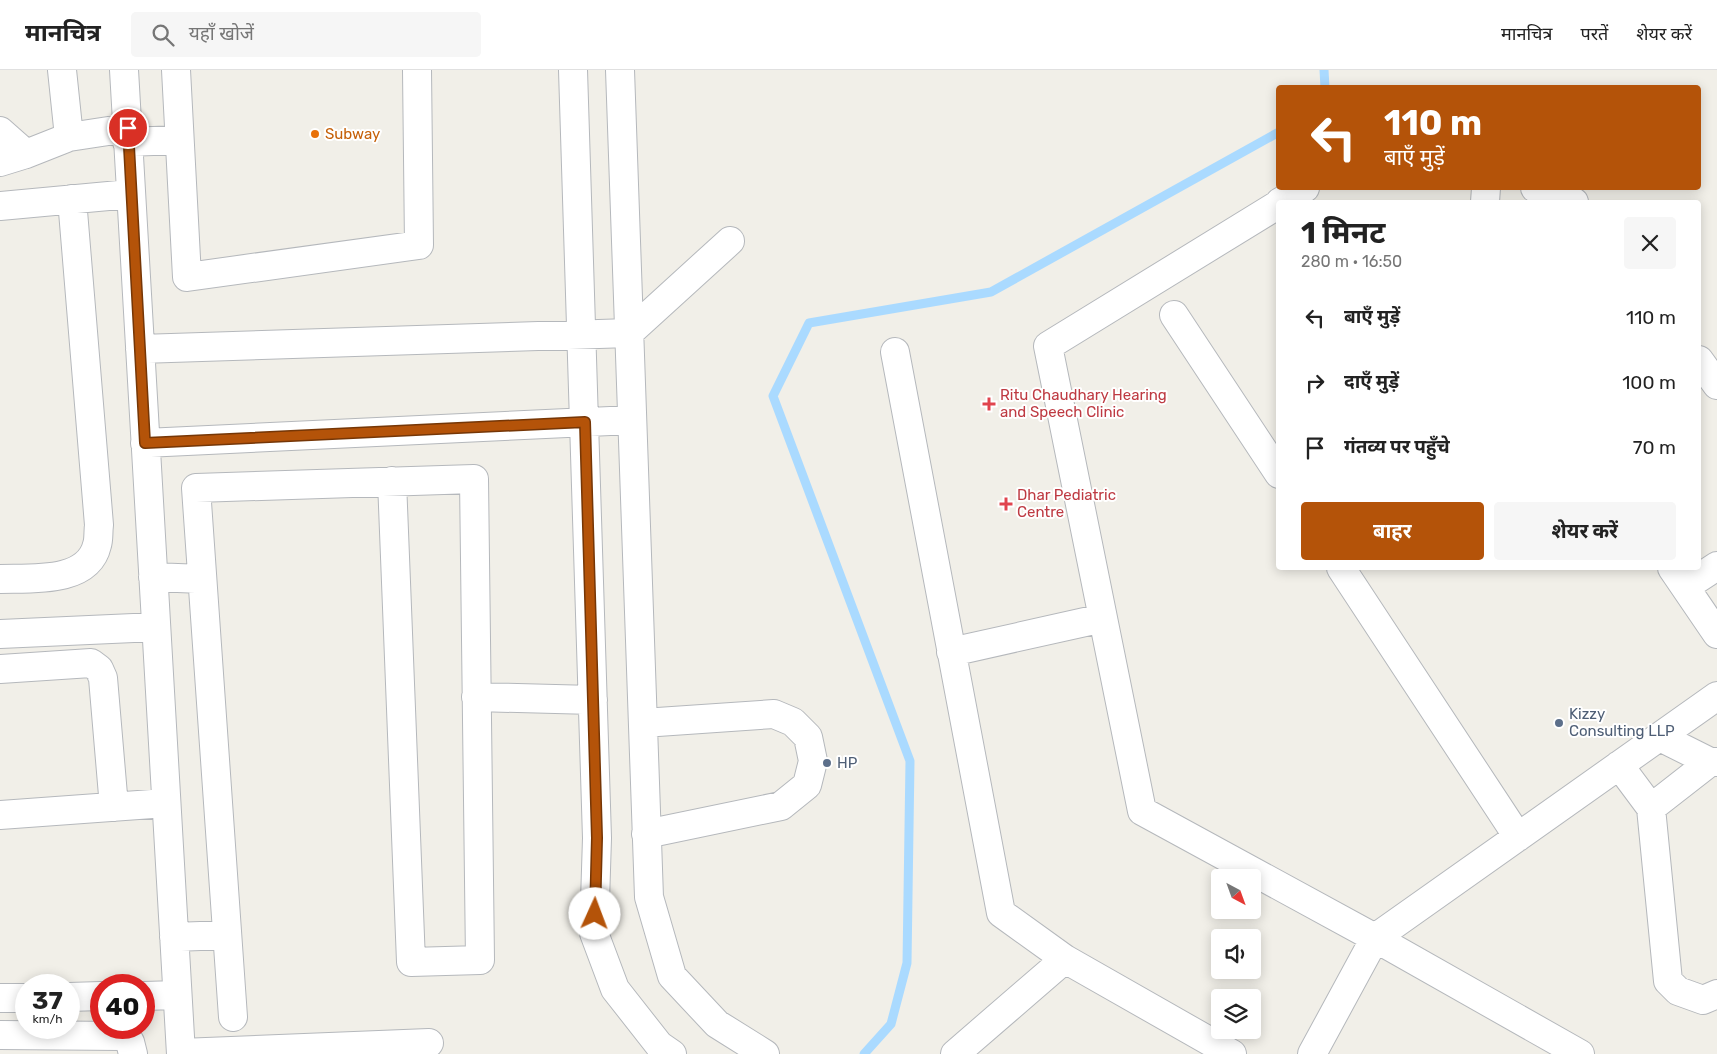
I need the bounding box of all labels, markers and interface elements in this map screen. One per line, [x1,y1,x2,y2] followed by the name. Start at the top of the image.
[131,12,481,57] search box
[25,19,101,47] text: मानचित्र
[149,21,177,49] icon: search
[189,22,254,45] text: यहाँ खोजें
[1501,23,1553,45] text: मानचित्र
[1581,23,1608,45] text: परतें
[1636,23,1692,45] text: शेयर करें
[1384,102,1482,144] text: 110 m
[1301,105,1366,170] icon: left
[107,107,149,149] pin
[114,114,142,142] icon: arrive
[325,125,380,143] place label: Subway
[309,128,321,140] marker: Subway
[1384,144,1445,171] text: बाएँ मुड़ें
[1301,215,1385,251] text: 1 मिनट
[1624,217,1676,269] button: close
[1301,252,1402,271] text: 280 m · 16:50
[1301,304,1329,332] icon: left
[1344,305,1400,328] text: बाएँ मुड़ें
[1626,306,1676,329] text: 110 m
[1301,369,1329,397] icon: right
[1344,370,1399,393] text: दाएँ मुड़ें
[1622,371,1676,394] text: 100 m
[1000,386,1167,421] place label: Ritu Chaudhary Hearing and Speech Clinic
[982,397,996,411] marker: Ritu Chaudhary Hearing and Speech Clinic
[1301,434,1329,462] icon: arrive
[1344,435,1450,458] text: गंतव्य पर पहुँचे
[1633,436,1676,459] text: 70 m
[1017,486,1116,521] place label: Dhar Pediatric Centre
[999,497,1013,511] marker: Dhar Pediatric Centre
[1301,502,1484,560] button: बाहर
[1494,502,1676,560] button: शेयर करें
[1569,705,1675,740] place label: Kizzy Consulting LLP
[1553,717,1565,729] marker: Kizzy Consulting LLP
[837,754,858,772] place label: HP
[821,757,833,769] marker: HP
[1211,869,1261,919] north arrow
[1211,869,1261,1039] map controls
[568,887,620,939] position arrow
[1211,929,1261,979] button: sound
[90,974,155,1039] speed limit sign: 40
[32,986,63,1015] text: 37
[1211,989,1261,1039] button: layers
[33,1012,62,1026] text: km/h

